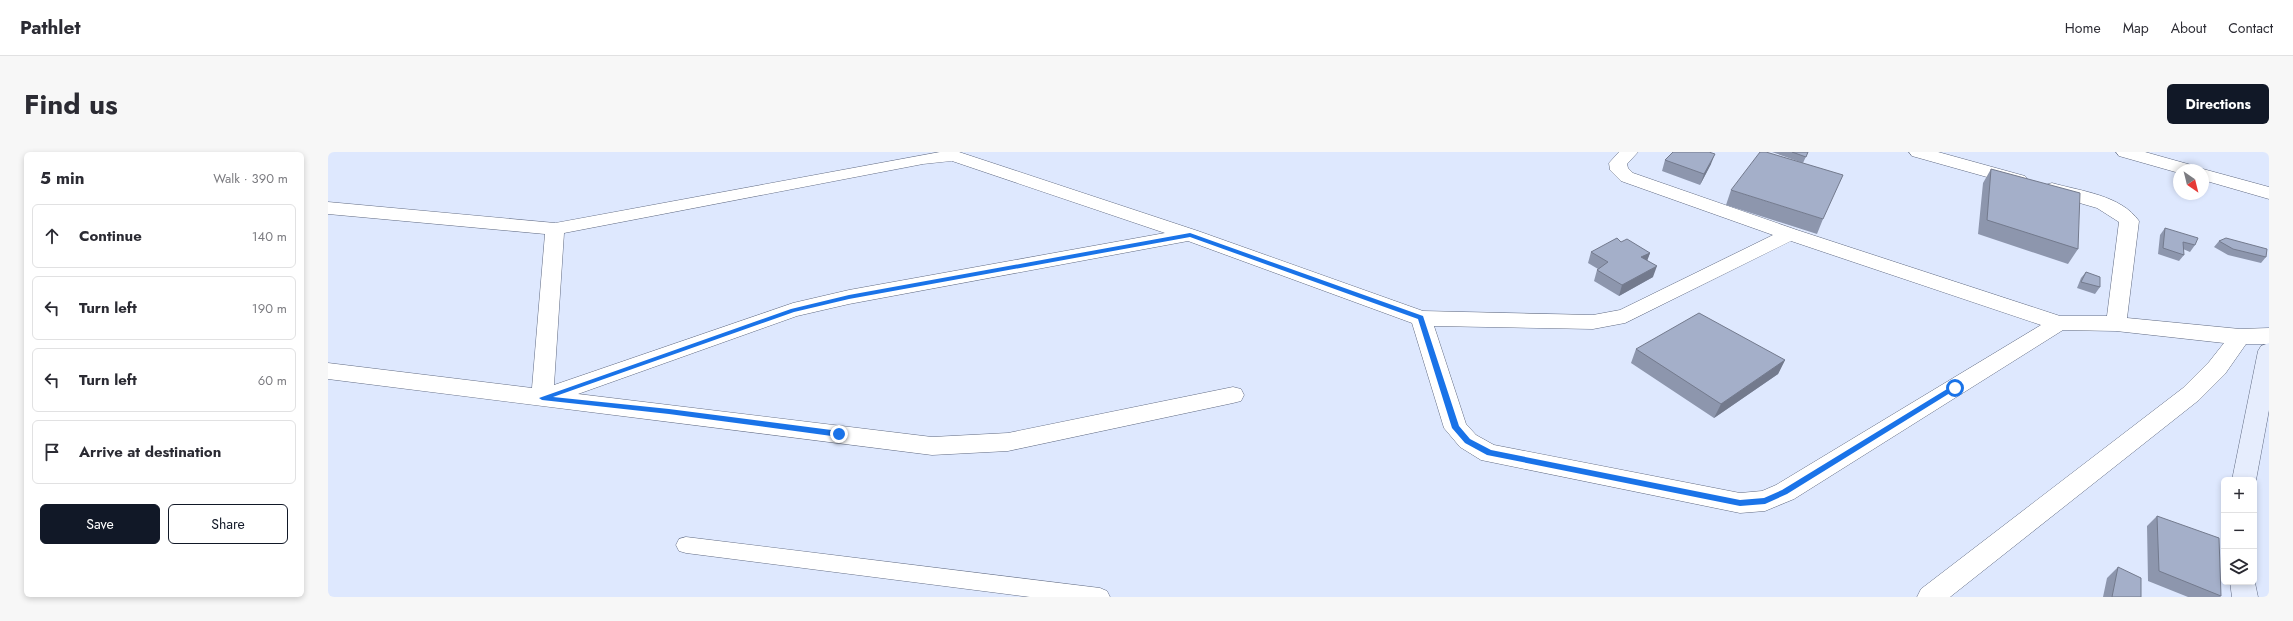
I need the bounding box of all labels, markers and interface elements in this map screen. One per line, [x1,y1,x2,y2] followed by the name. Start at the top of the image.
[20,14,80,41] text: Pathlet
[2065,18,2101,38] text: Home
[2123,18,2149,38] text: Map
[2171,18,2206,38] text: About
[2228,18,2273,38] text: Contact
[24,84,118,125] text: Find us
[2167,84,2269,124] button: Directions
[2173,164,2209,200] north arrow
[40,166,84,190] text: 5 min
[213,169,288,188] text: Walk · 390 m
[41,225,63,247] icon: ahead
[79,225,142,247] text: Continue
[252,227,287,246] text: 140 m
[41,297,63,319] icon: left
[79,297,137,319] text: Turn left
[252,299,287,318] text: 190 m
[41,369,63,391] icon: left
[79,369,137,391] text: Turn left
[258,371,287,390] text: 60 m
[1946,379,1964,397] route start
[830,425,848,443] route end
[41,441,63,463] icon: arrive
[79,441,221,463] text: Arrive at destination
[2221,477,2257,585] map controls
[2221,477,2257,513] button: +
[40,504,160,544] button: Save
[168,504,288,544] button: Share
[2221,513,2257,549] button: −
[2221,549,2257,585] button: layers

